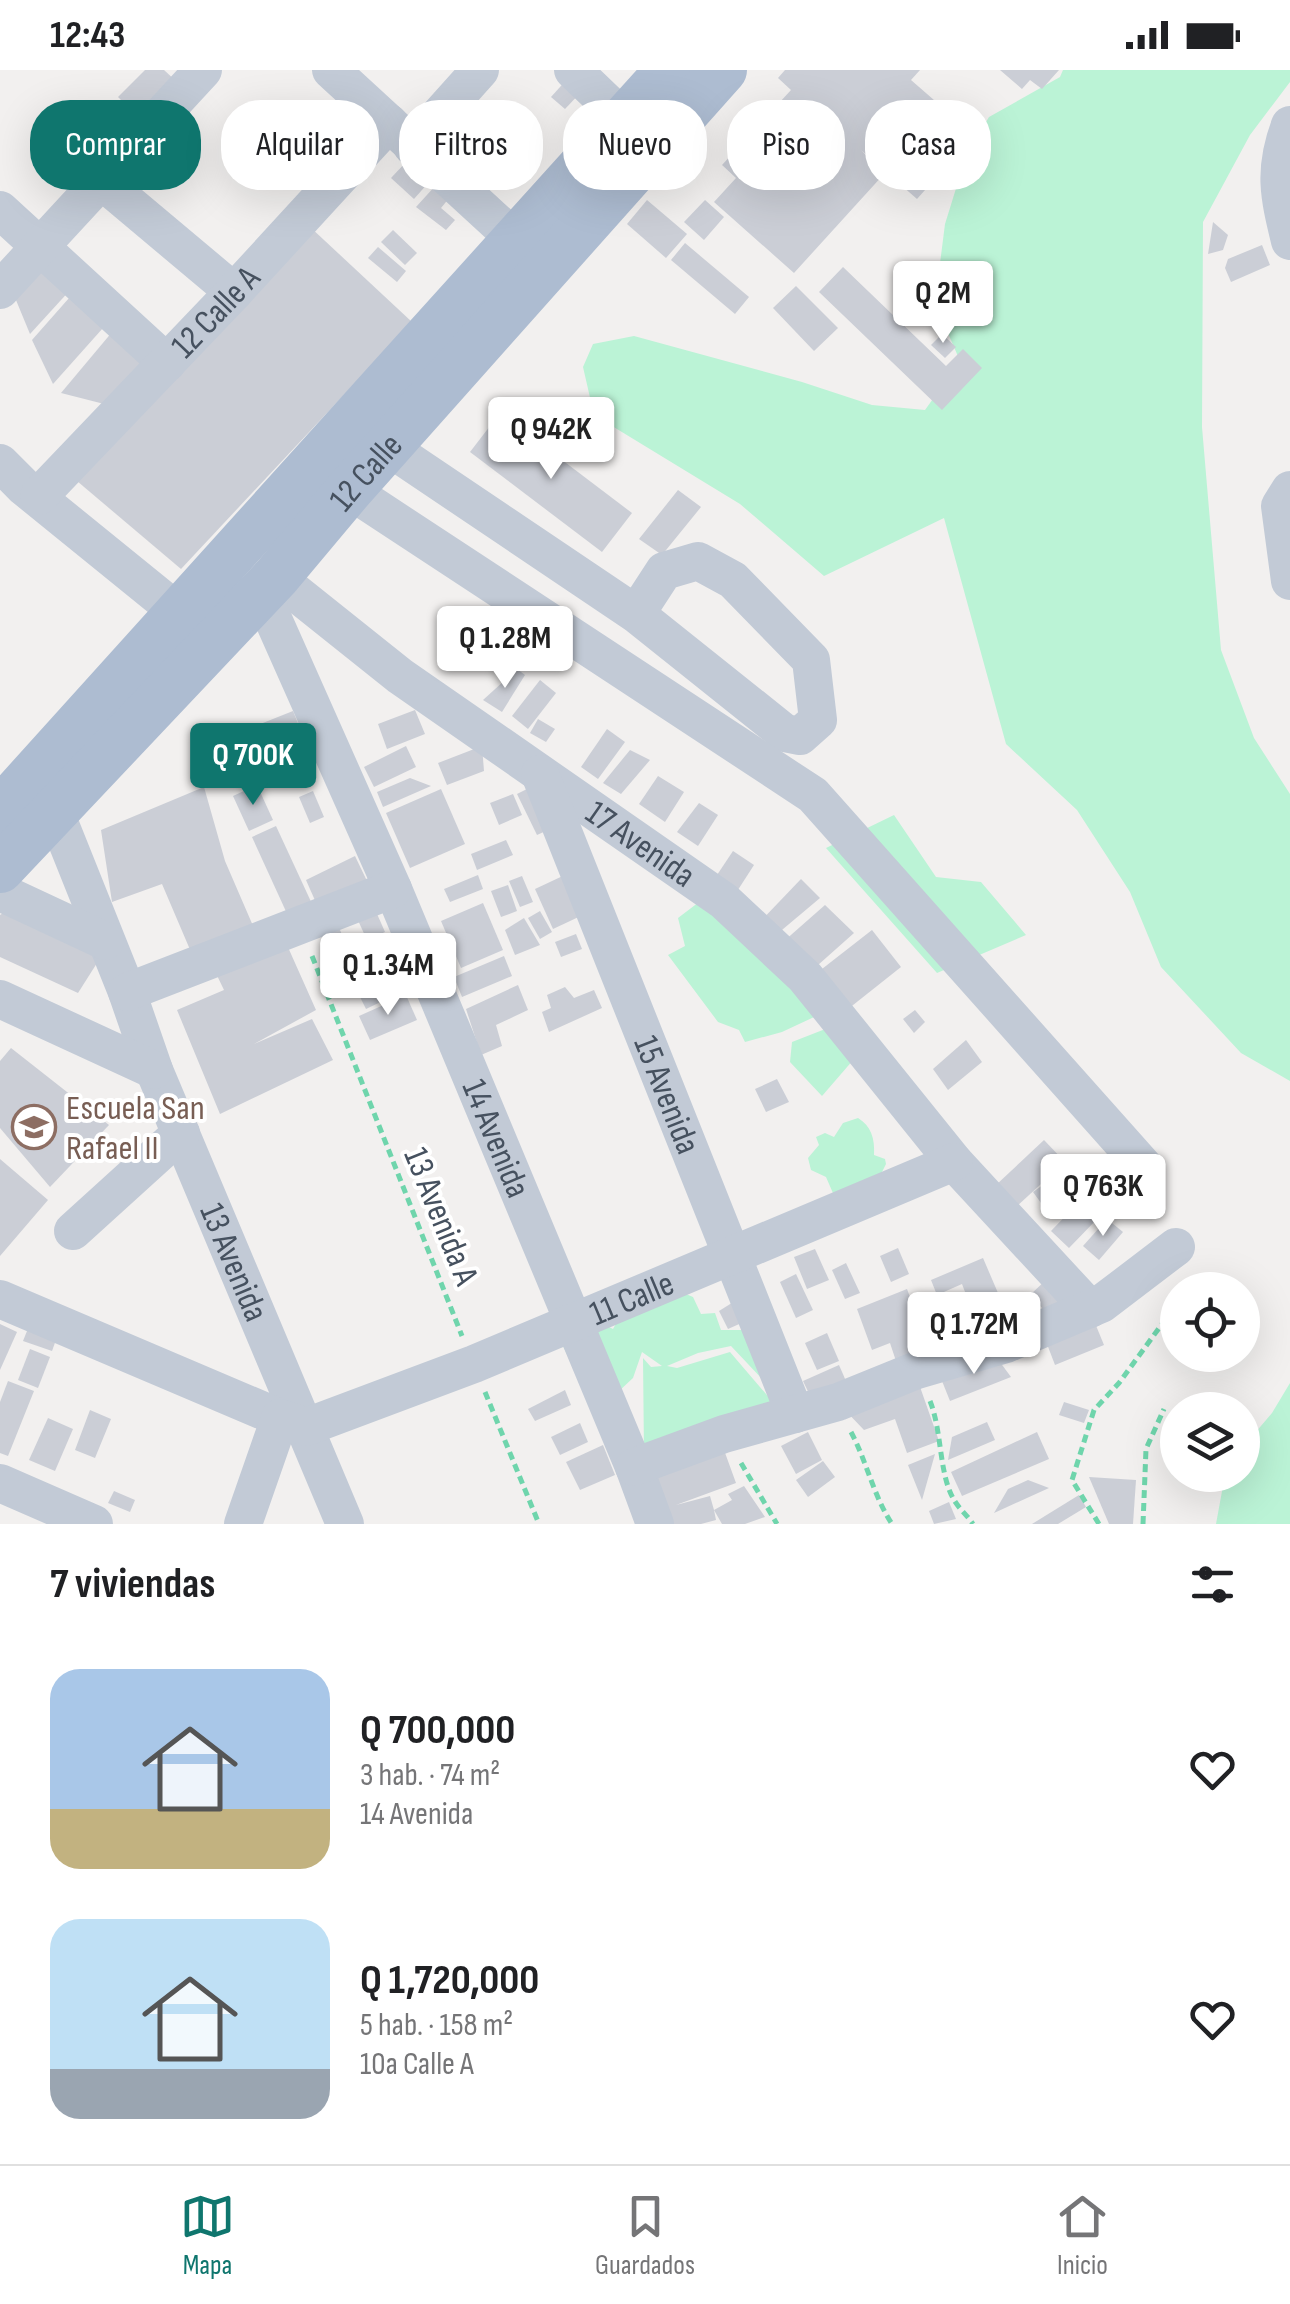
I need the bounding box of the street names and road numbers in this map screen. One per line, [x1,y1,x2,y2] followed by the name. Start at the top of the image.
[163,257,270,367] street label: 12 Calle A
[321,425,412,520] street label: 12 Calle
[577,792,703,897] street label: 17 Avenida
[623,1030,709,1160] street label: 15 Avenida
[452,1073,539,1204] street label: 14 Avenida
[394,1142,488,1293] street label: 13 Avenida A
[190,1197,277,1328] street label: 13 Avenida
[584,1262,680,1336] street label: 11 Calle

